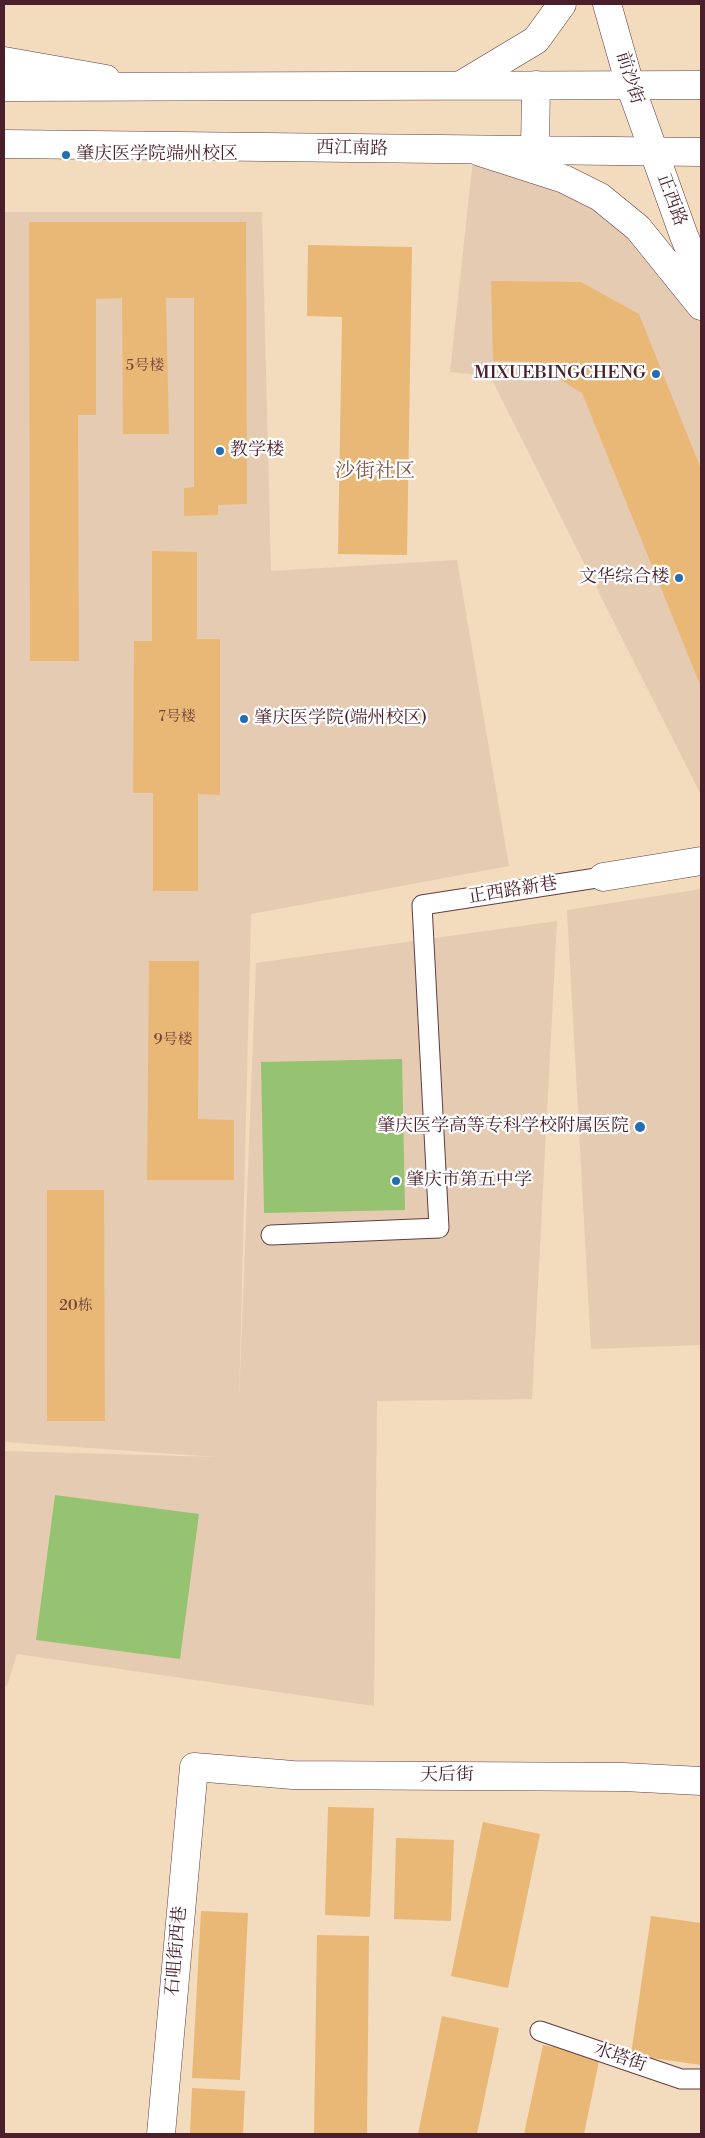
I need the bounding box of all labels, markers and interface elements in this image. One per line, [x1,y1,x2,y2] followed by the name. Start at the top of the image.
[611,49,647,107] street label: 前沙街
[316,138,388,160] street label: 西江南路
[76,144,238,166] place label: 肇庆医学院端州校区
[60,149,72,161] marker: 肇庆医学院端州校区
[652,171,690,229] street label: 正西路
[126,357,164,375] house number: 5号楼
[474,363,646,385] place label: MIXUEBINGCHENG
[650,368,662,380] marker: MIXUEBINGCHENG
[230,440,284,462] place label: 教学楼
[214,445,226,457] marker: 教学楼
[335,460,415,484] district label: 沙街社区
[579,567,669,589] place label: 文华综合楼
[673,572,685,584] marker: 文华综合楼
[158,708,196,726] house number: 7号楼
[254,708,427,730] place label: 肇庆医学院(端州校区)
[238,713,250,725] marker: 肇庆医学院(端州校区)
[467,873,559,909] street label: 正西路新巷
[153,1031,193,1049] house number: 9号楼
[377,1116,629,1138] place label: 肇庆医学高等专科学校附属医院
[633,1120,647,1134] marker: 肇庆医学高等专科学校附属医院
[406,1170,532,1192] place label: 肇庆市第五中学
[390,1175,402,1187] marker: 肇庆市第五中学
[59,1297,93,1315] house number: 20栋
[420,1765,474,1787] street label: 天后街
[162,1905,192,1997] street label: 石咀街西巷
[591,2039,649,2077] street label: 水塔街

